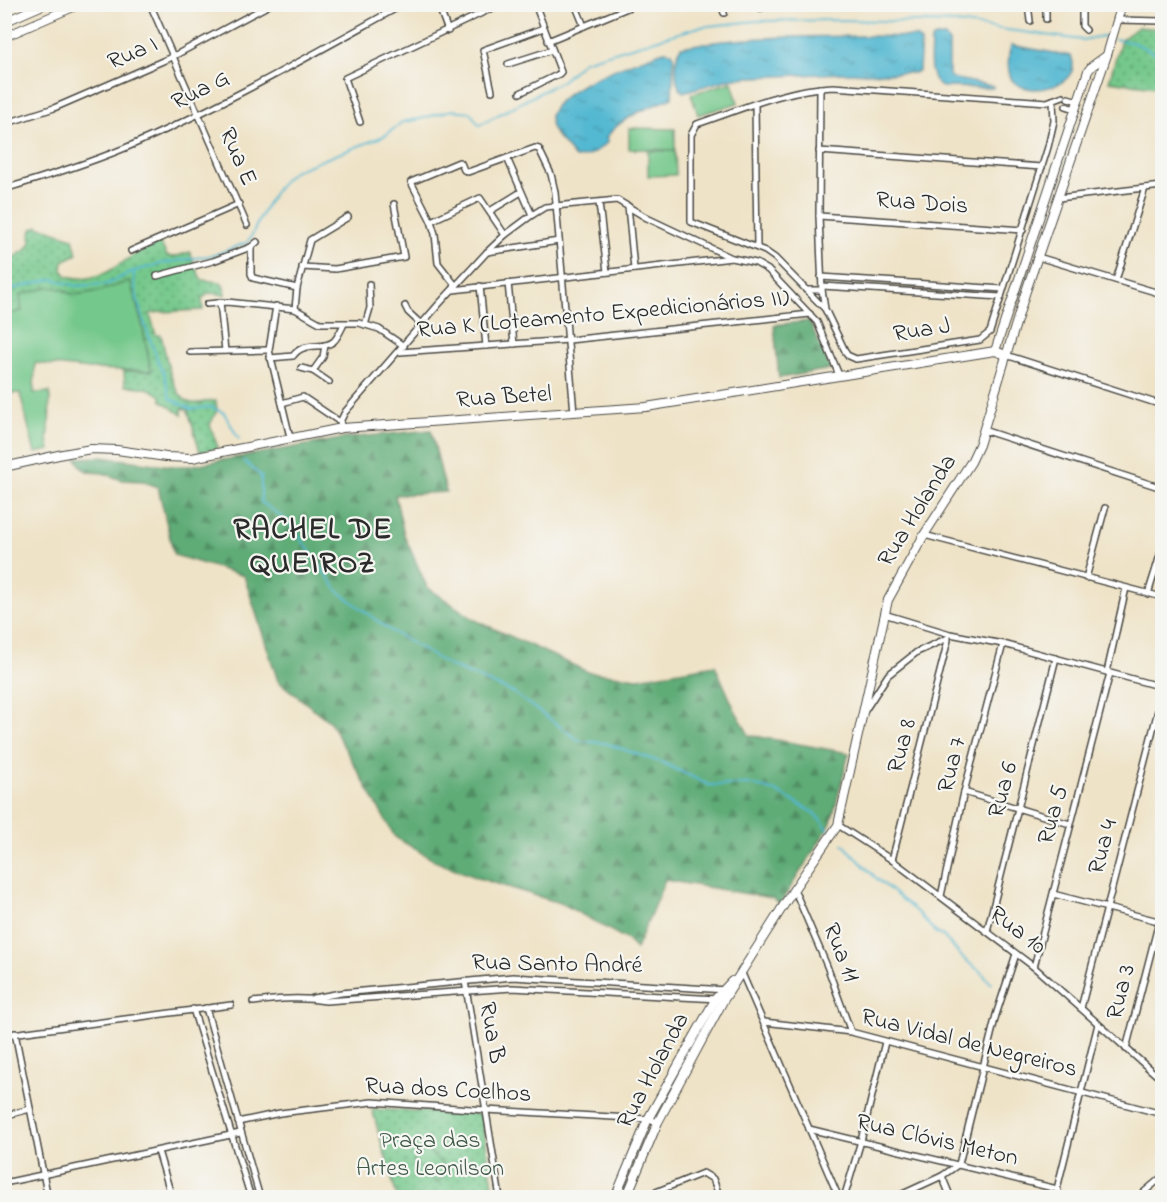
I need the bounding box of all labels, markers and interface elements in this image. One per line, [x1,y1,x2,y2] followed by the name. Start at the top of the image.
[102,28,164,80] street label: Rua I
[166,62,236,120] street label: Rua G
[209,122,265,192] street label: Rua E
[875,183,969,225] street label: Rua Dois
[415,281,791,349] street label: Rua K (Loteamento Expedicionários II)
[891,309,953,353] street label: Rua J
[455,377,553,419] street label: Rua Betel
[870,448,966,574] street label: Rua Holanda
[233,509,393,587] district label: RACHEL DE QUEIROZ
[879,715,927,777] street label: Rua 8
[929,734,977,796] street label: Rua 7
[980,758,1028,822] street label: Rua 6
[1029,781,1079,848] street label: Rua 5
[1080,815,1128,878] street label: Rua 4
[981,898,1053,964] street label: Rua 10
[812,918,868,988] street label: Rua 11
[471,946,643,984] street label: Rua Santo André
[1098,961,1146,1023] street label: Rua 3
[468,999,514,1067] street label: Rua B
[857,1000,1081,1088] street label: Rua Vidal de Negreiros
[609,1007,699,1135] street label: Rua Holanda
[364,1069,532,1113] street label: Rua dos Coelhos
[853,1105,1021,1177] street label: Rua Clóvis Meton
[356,1124,504,1187] park label: Praça das Artes Leonilson

